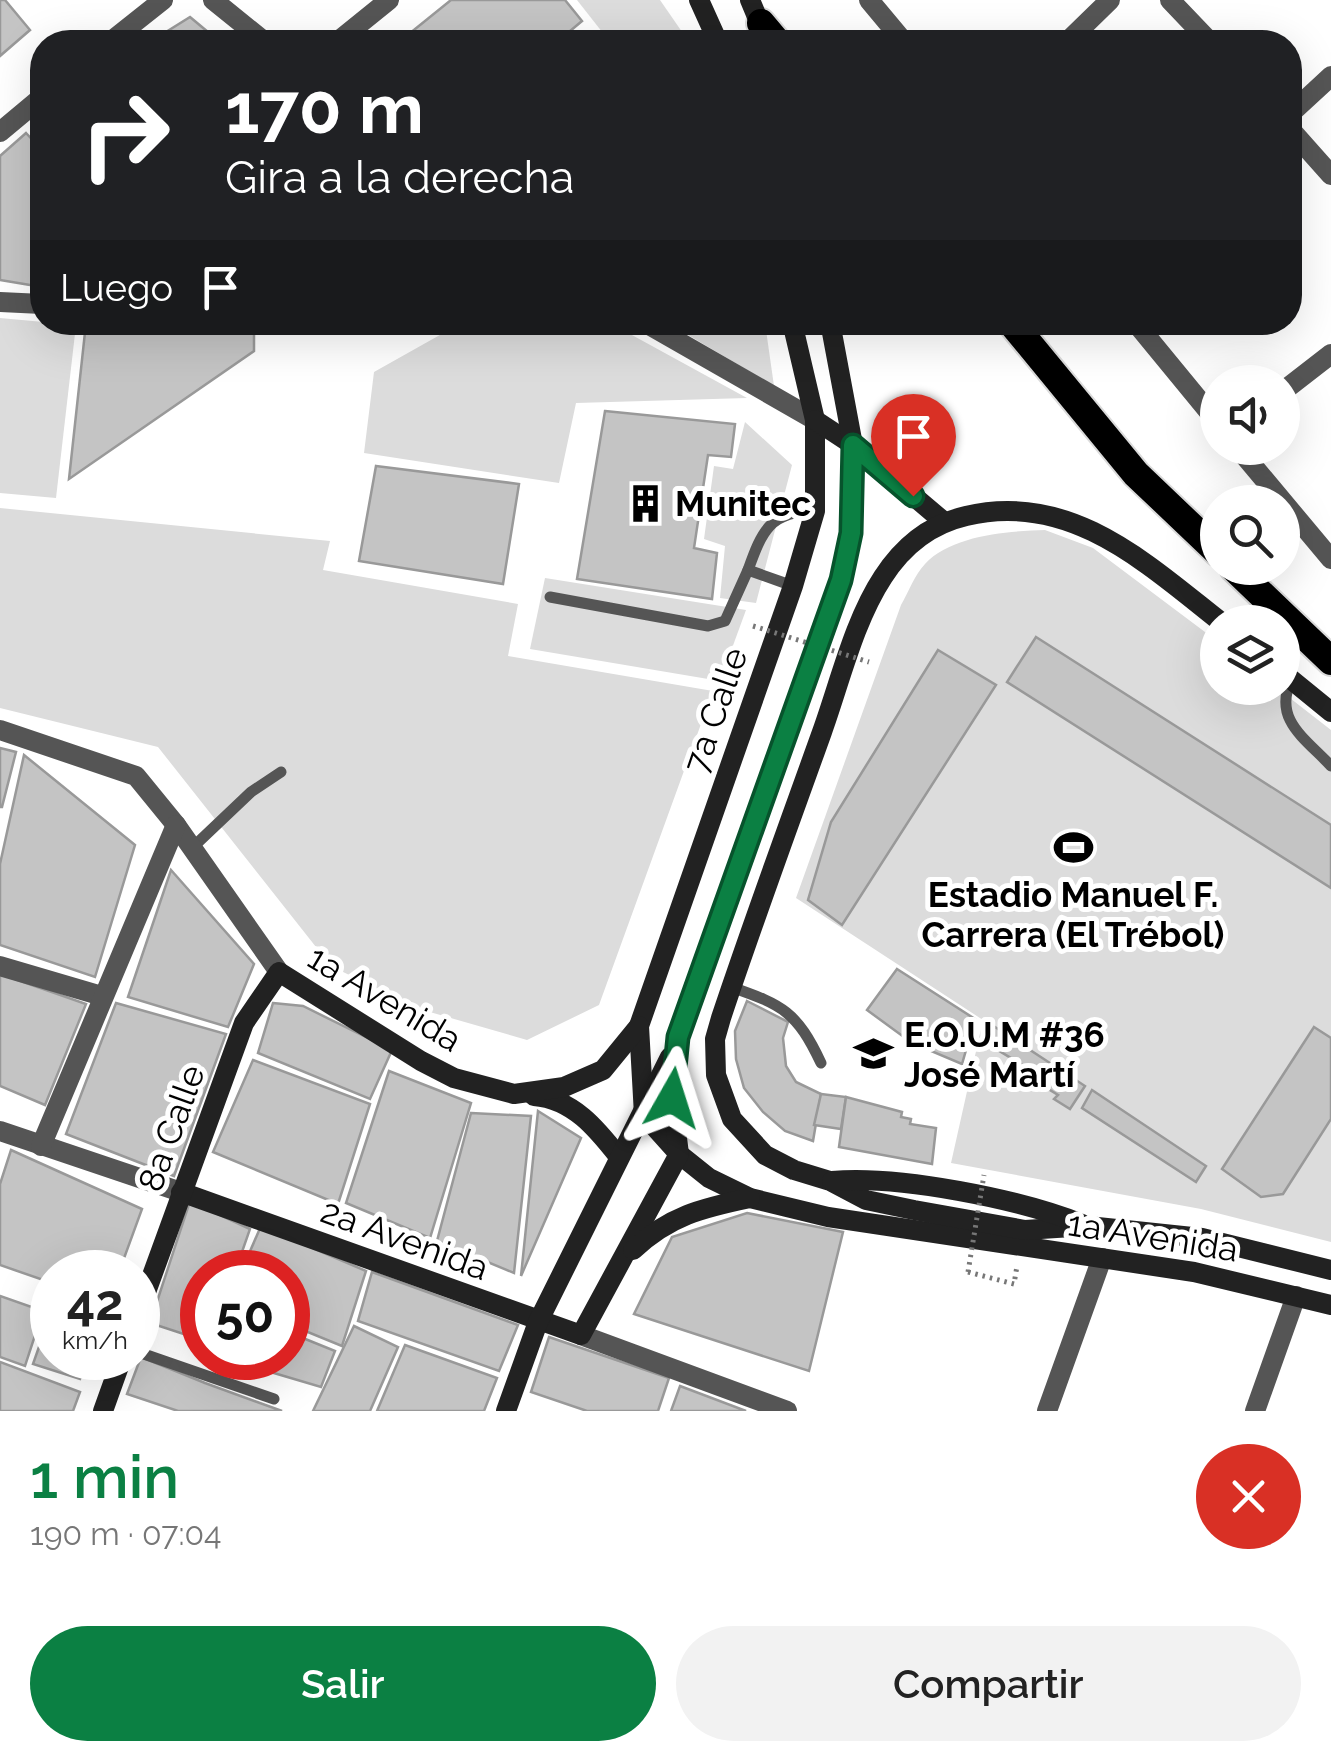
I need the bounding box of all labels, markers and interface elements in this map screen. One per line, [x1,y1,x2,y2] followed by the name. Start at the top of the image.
[225,67,424,149] text: 170 m
[60,70,190,200] icon: right
[225,151,574,204] text: Gira a la derecha
[193,260,248,315] icon: arrive
[60,265,173,310] text: Luego
[1200,365,1300,705] map controls
[1200,365,1300,465] button: sound
[871,394,956,497] pin
[886,409,941,464] icon: arrive
[624,482,666,524] building icon: Munitec
[675,483,811,524] place label: Munitec
[1200,485,1300,585] button: search
[1200,605,1300,705] button: layers
[675,642,755,778] street label: 7a Calle
[1052,826,1094,868] sports icon: Estadio Manuel F. Carrera (El Trébol)
[922,874,1224,955] place label: Estadio Manuel F. Carrera (El Trébol)
[301,936,469,1060] street label: 1a Avenida
[904,1014,1105,1095] place label: E.O.U.M #36 José Martí
[853,1033,895,1075] school or university icon: E.O.U.M #36 José Martí
[620,1046,724,1150] position arrow
[129,1059,213,1197] street label: 8a Calle
[316,1190,494,1288] street label: 2a Avenida
[1065,1202,1241,1270] street label: 1a Avenida
[180,1250,310,1380] speed limit sign: 50
[67,1273,123,1332] text: 42
[62,1325,128,1355] text: km/h
[30,1442,179,1512] text: 1 min
[1196,1444,1301,1549] button: close
[30,1515,222,1552] text: 190 m · 07:04
[30,1626,656,1741] button: Salir
[676,1626,1301,1741] button: Compartir

